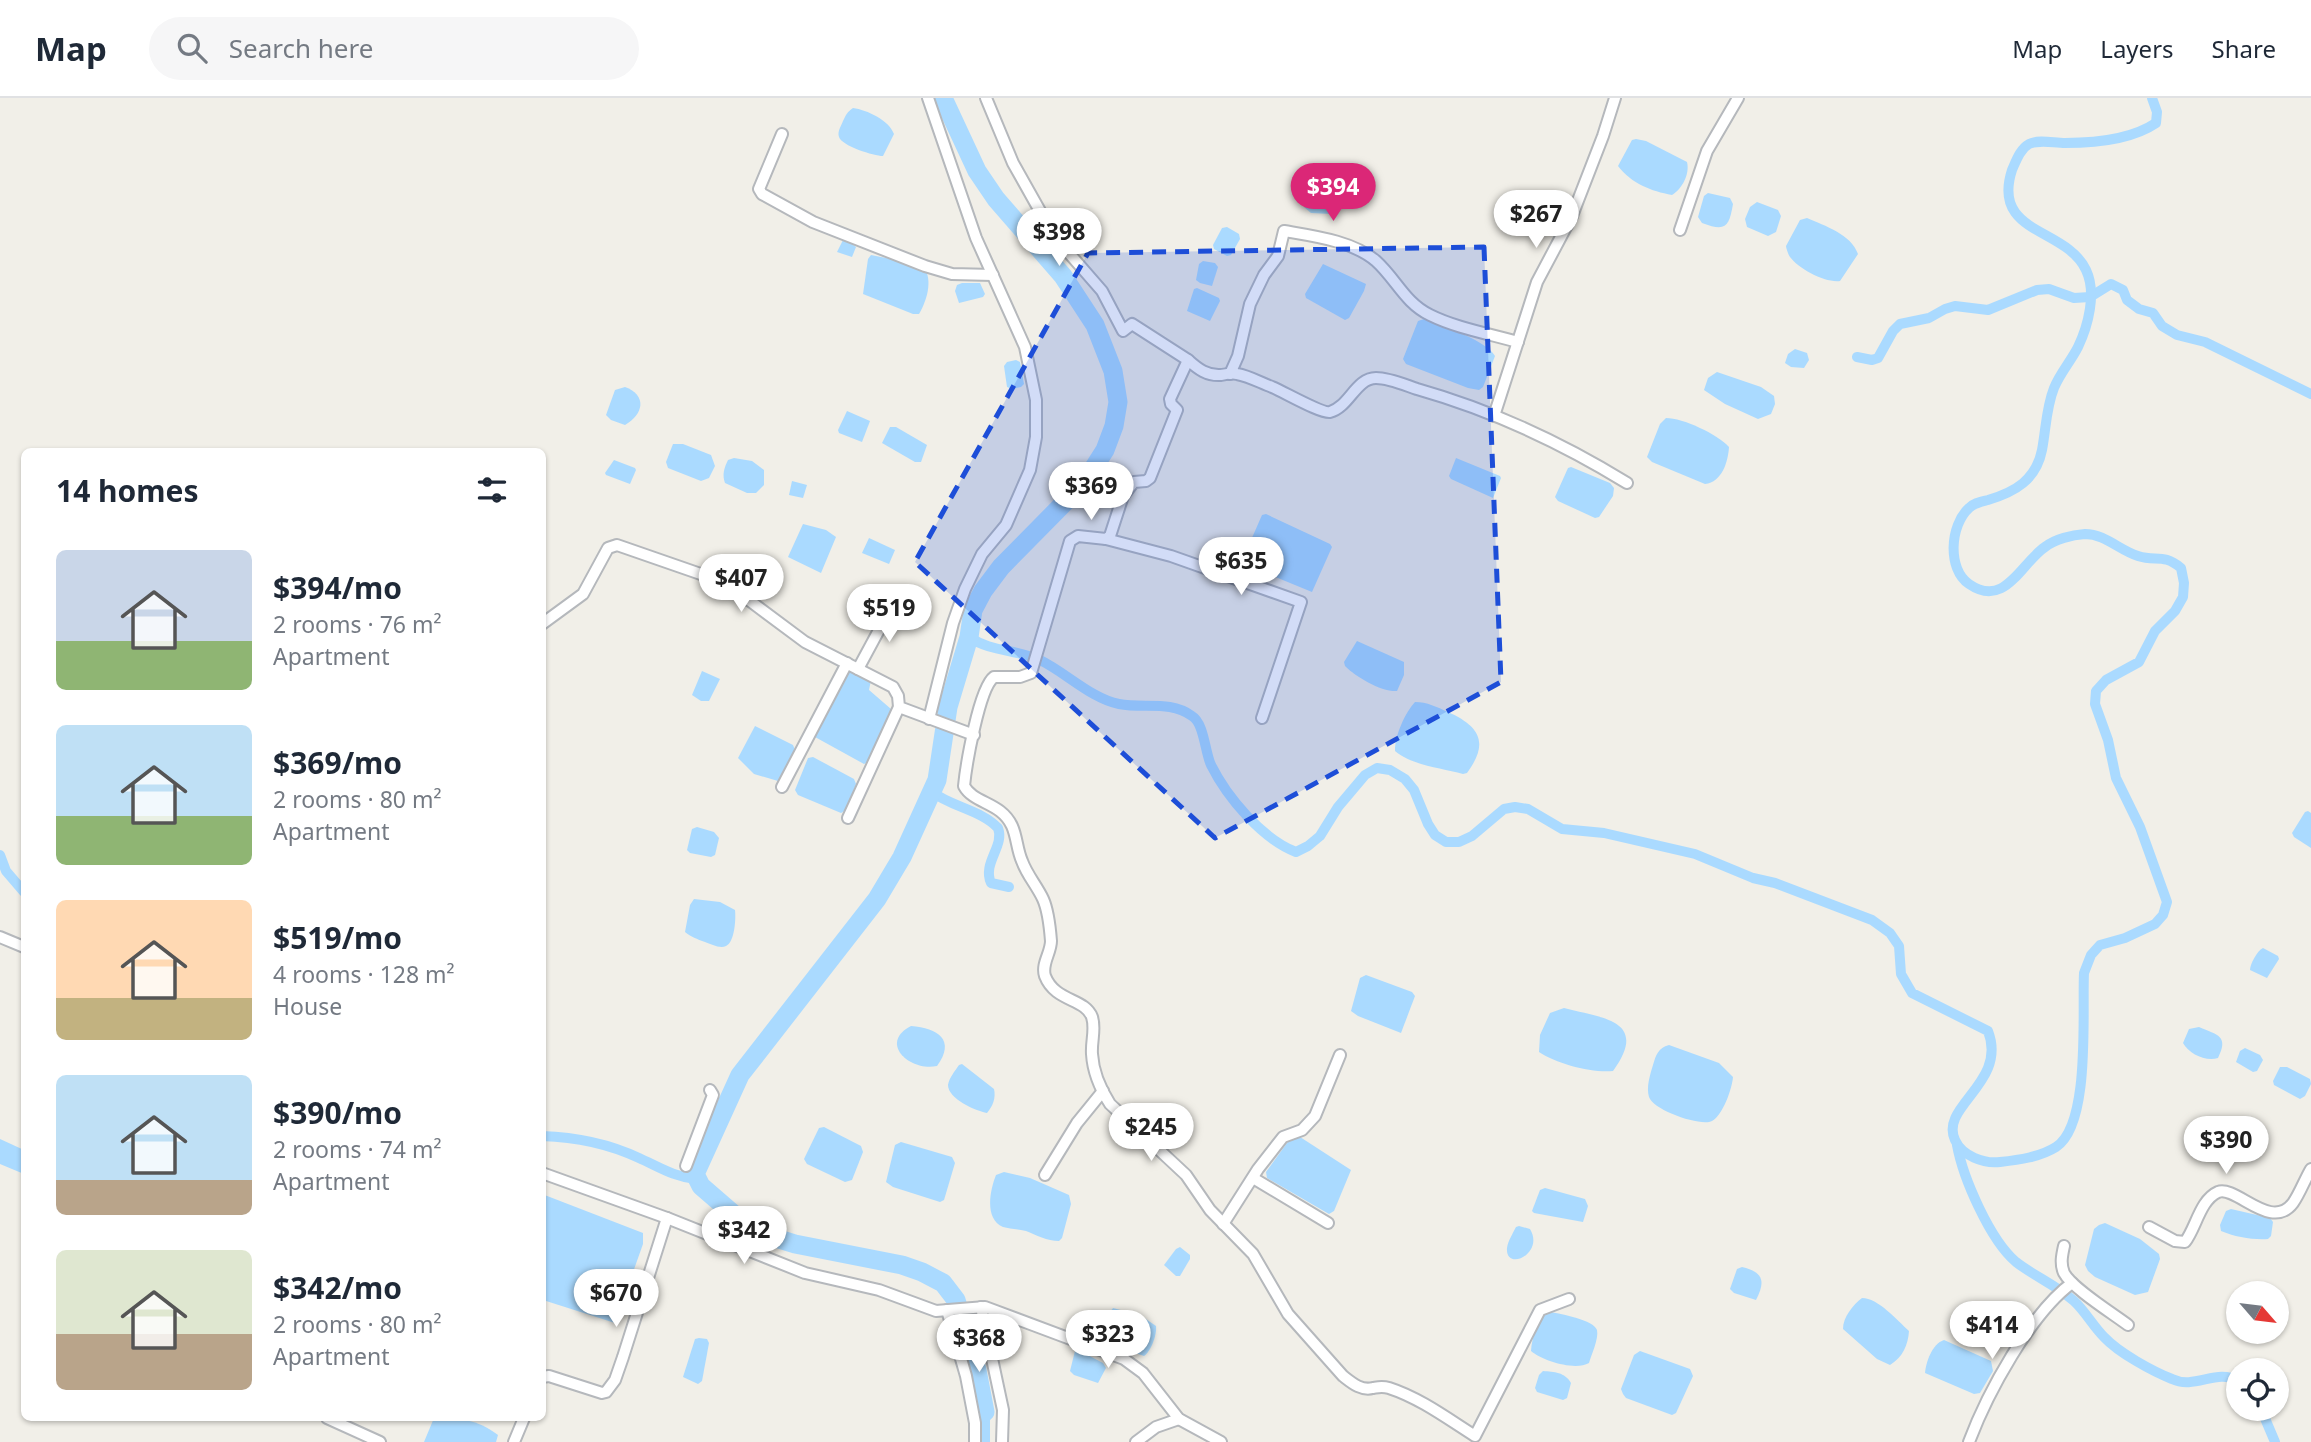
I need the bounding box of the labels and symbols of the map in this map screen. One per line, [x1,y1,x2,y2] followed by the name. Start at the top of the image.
[1292,164,1374,223] pin: $394
[1495,190,1577,250] pin: $267
[1018,208,1100,268] pin: $398
[1050,462,1132,522] pin: $369
[1200,538,1282,597] pin: $635
[700,554,782,614] pin: $407
[848,584,930,644] pin: $519
[1110,1104,1192,1163] pin: $245
[2185,1116,2267,1176] pin: $390
[703,1206,785,1266] pin: $342
[575,1270,657,1329] pin: $670
[2226,1281,2289,1344] north arrow
[1951,1302,2033,1361] pin: $414
[1067,1310,1149,1370] pin: $323
[938,1314,1020,1374] pin: $368

